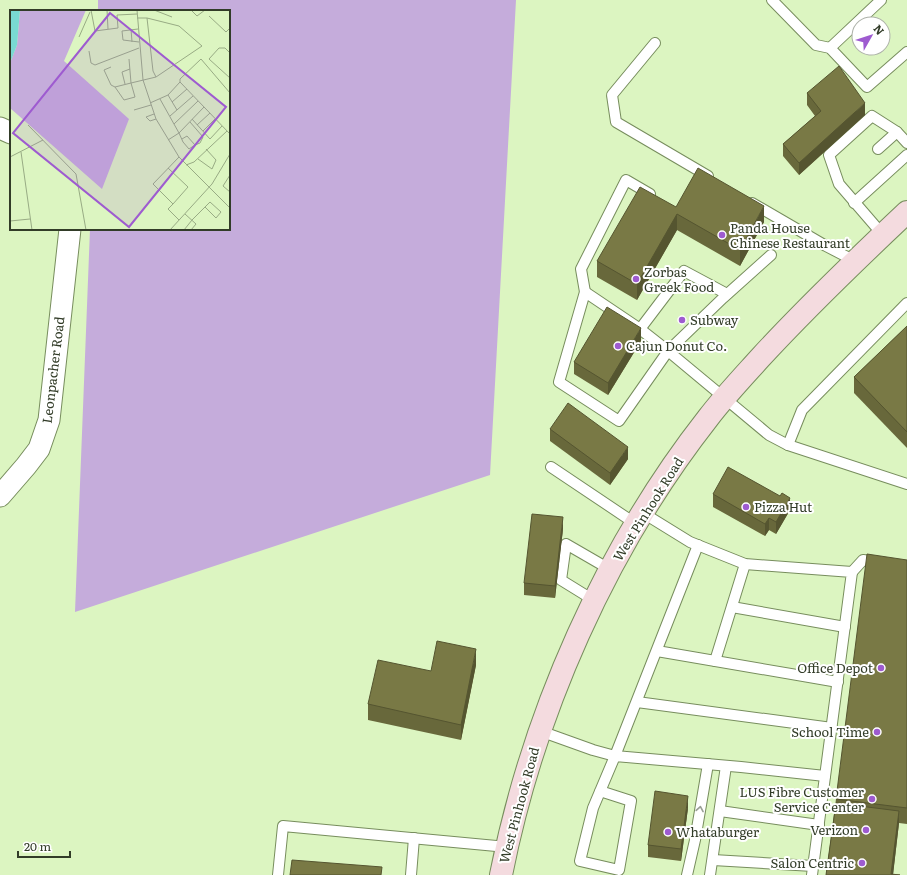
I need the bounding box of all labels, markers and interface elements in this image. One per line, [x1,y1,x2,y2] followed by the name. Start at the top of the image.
[10,10,230,230] inset map
[851,16,891,56] north arrow
[870,20,889,38] text: N
[730,218,851,252] place label: Panda House Chinese Restaurant
[717,230,727,240] marker: Panda House Chinese Restaurant
[644,262,714,296] place label: Zorbas Greek Food
[631,274,641,284] marker: Zorbas Greek Food
[690,310,739,329] place label: Subway
[37,315,69,425] street label: Leonpacher Road
[677,315,687,325] marker: Subway
[626,336,727,355] place label: Cajun Donut Co.
[613,341,623,351] marker: Cajun Donut Co.
[608,453,687,564] street label: West Pinhook Road
[754,497,813,516] place label: Pizza Hut
[741,502,751,512] marker: Pizza Hut
[797,658,874,677] place label: Office Depot
[876,663,886,673] marker: Office Depot
[791,722,869,741] place label: School Time
[872,727,882,737] marker: School Time
[494,745,543,865] street label: West Pinhook Road
[740,782,865,816] place label: LUS Fibre Customer Service Center
[867,794,877,804] marker: LUS Fibre Customer Service Center
[695,806,704,812] one-way arrow
[810,820,858,839] place label: Verizon
[676,822,760,841] place label: Whataburger
[861,825,871,835] marker: Verizon
[663,827,673,837] marker: Whataburger
[18,833,70,859] scale bar
[24,837,51,855] text: 20 m
[771,853,855,872] place label: Salon Centric
[857,858,867,868] marker: Salon Centric

